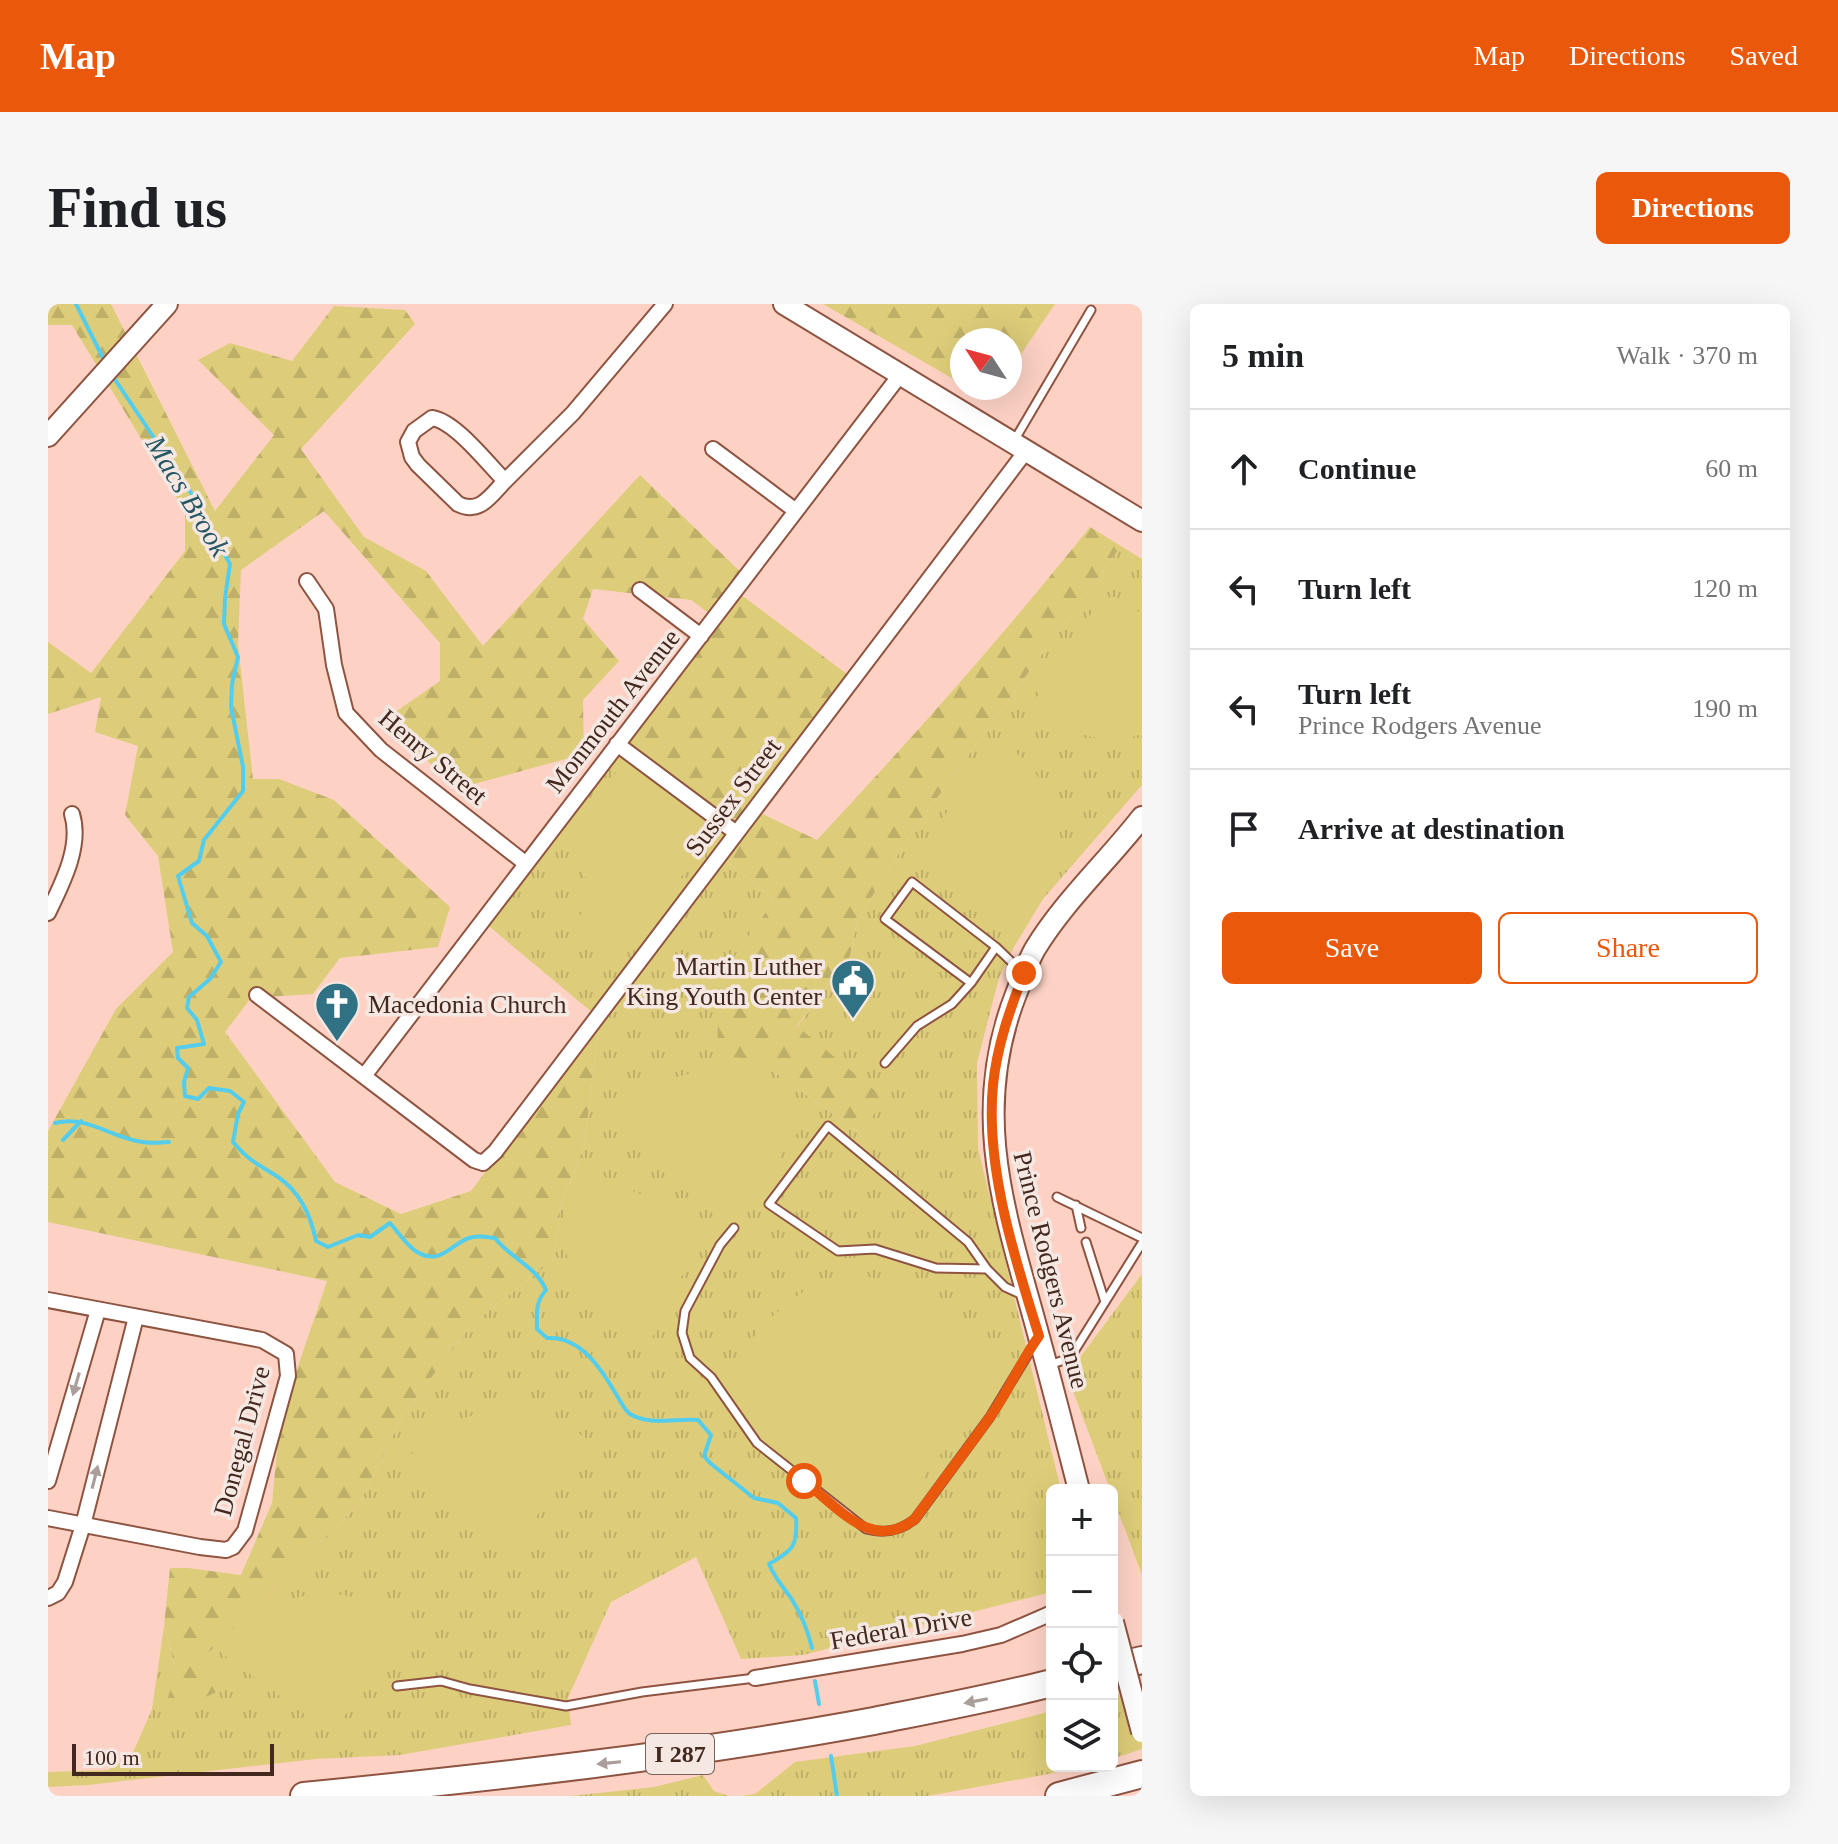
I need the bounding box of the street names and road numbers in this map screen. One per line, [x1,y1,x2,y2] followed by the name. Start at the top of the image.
[540,623,686,799] street label: Monmouth Avenue
[373,703,494,811] street label: Henry Street
[679,732,787,861] street label: Sussex Street
[1007,1148,1095,1392] street label: Prince Rodgers Avenue
[208,1363,276,1519] street label: Donegal Drive
[828,1602,974,1656] street label: Federal Drive
[646,1734,714,1774] road number: I 287

